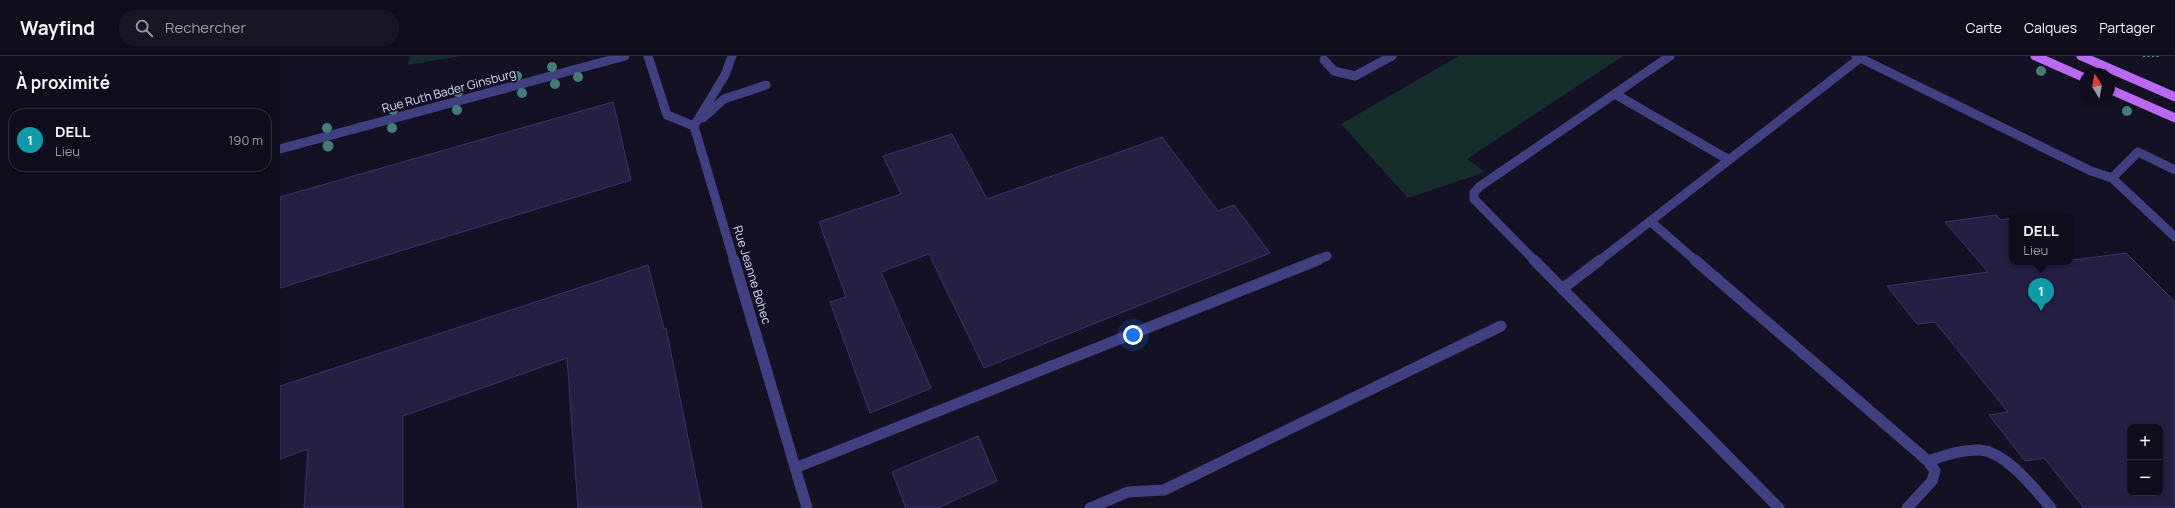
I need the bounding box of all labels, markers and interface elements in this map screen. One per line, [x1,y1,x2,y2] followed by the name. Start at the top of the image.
[119,10,399,46] search box
[20,15,95,41] text: Wayfind
[133,17,155,39] icon: search
[165,17,246,38] text: Rechercher
[1966,18,2002,37] text: Carte
[2024,18,2077,37] text: Calques
[2099,18,2155,37] text: Partager
[380,64,518,117] street label: Rue Ruth Bader Ginsburg
[2079,68,2115,104] north arrow
[16,71,110,94] text: À proximité
[55,121,90,142] text: DELL
[27,131,33,149] text: 1
[228,131,263,149] text: 190 m
[55,142,80,160] text: Lieu
[2009,213,2073,265] popup
[2023,220,2059,241] text: DELL
[729,224,776,326] street label: Rue Jeanne Bohec
[2023,241,2048,259] text: Lieu
[2028,278,2054,311] pin: 1
[1123,325,1143,345] your location
[2127,424,2163,496] map controls
[2127,424,2163,460] button: +
[2127,460,2163,496] button: −

